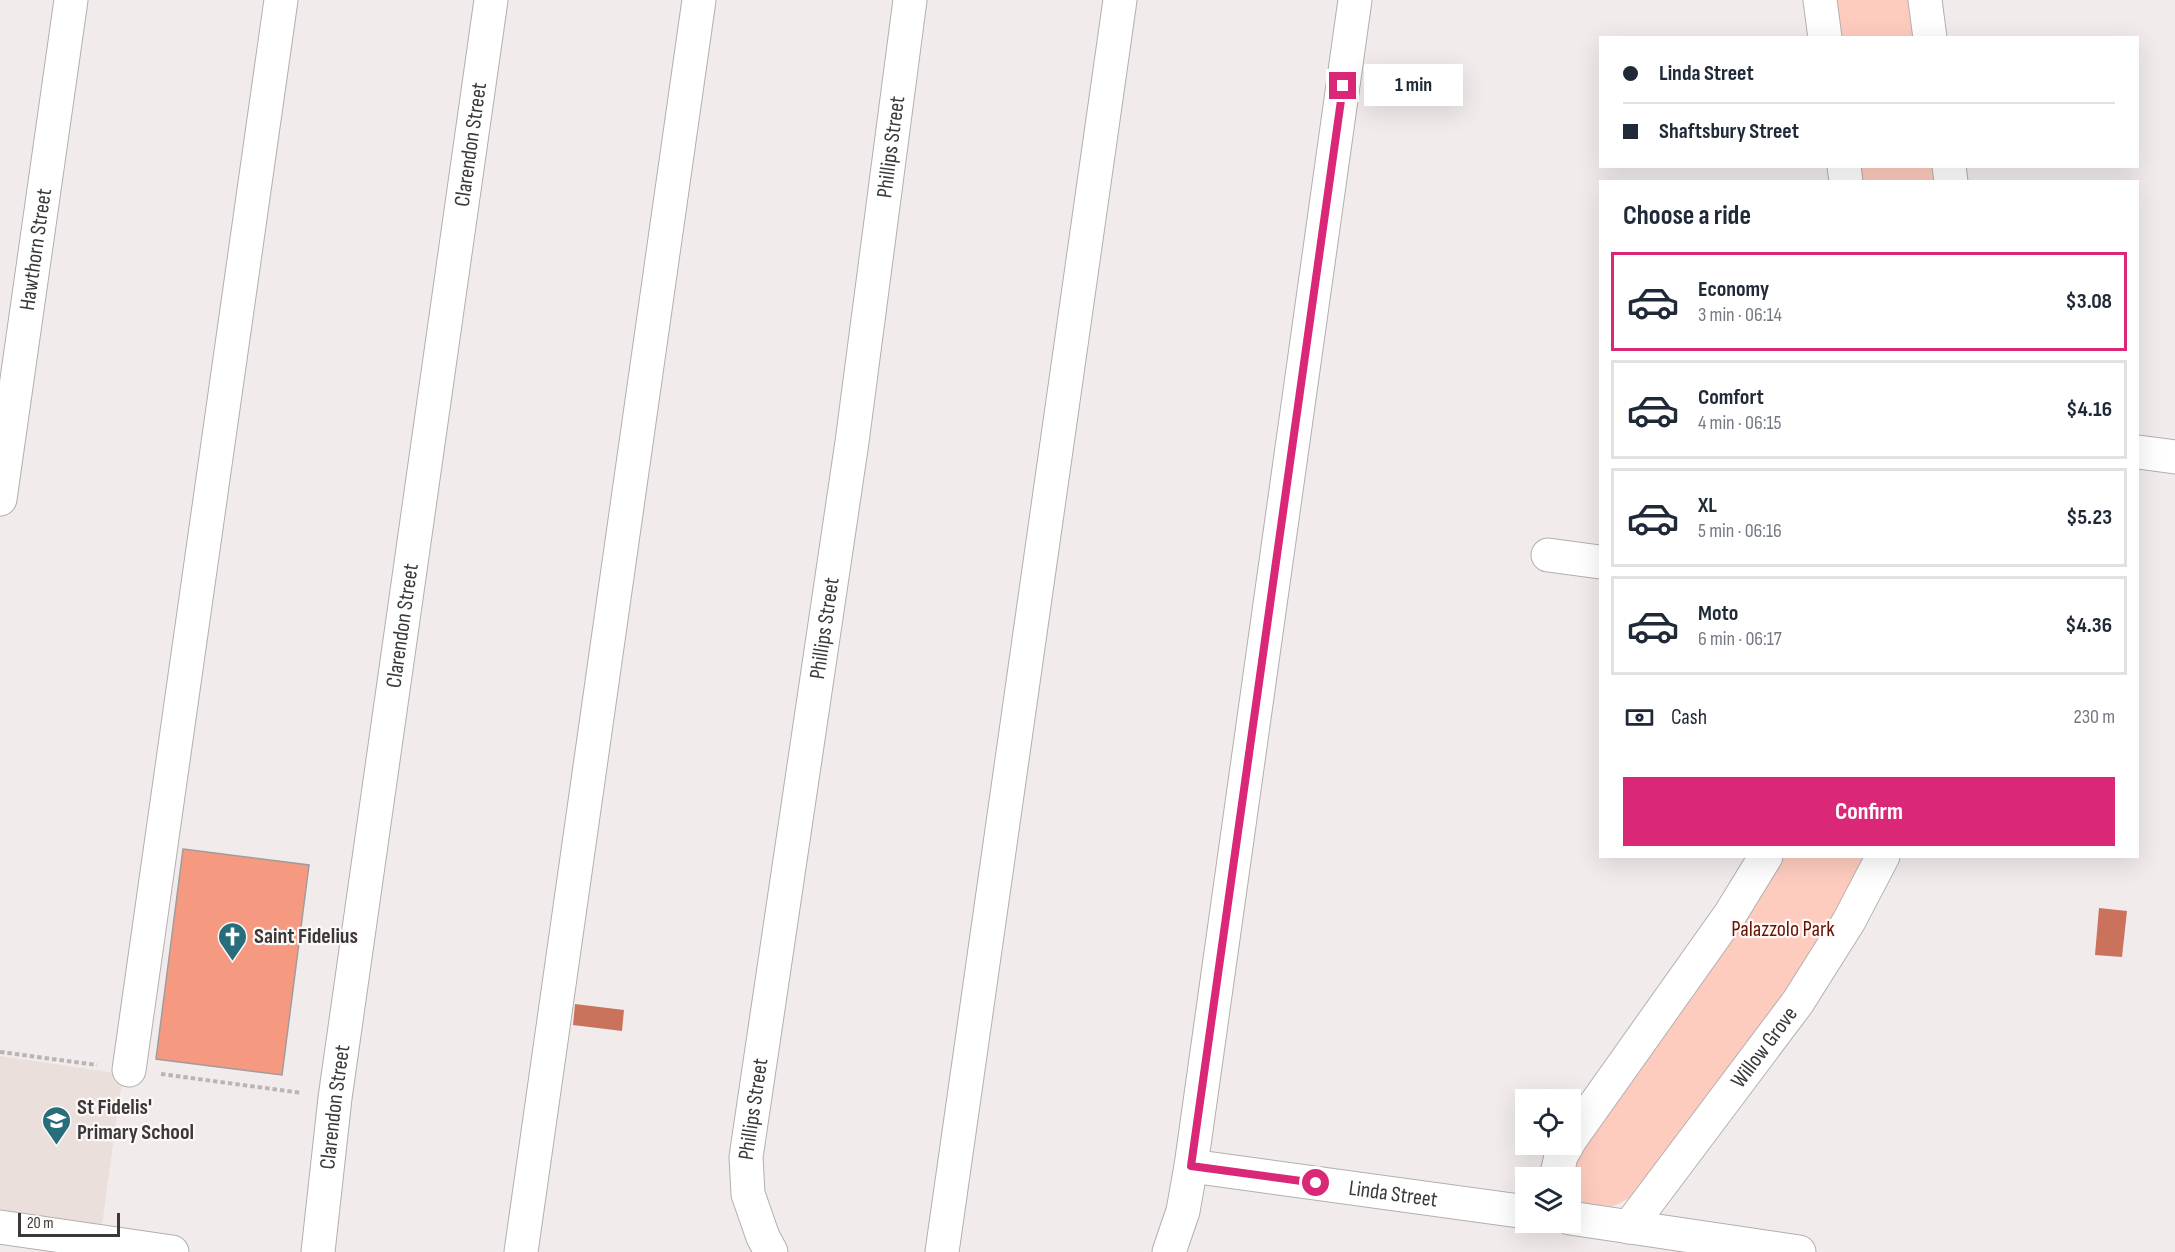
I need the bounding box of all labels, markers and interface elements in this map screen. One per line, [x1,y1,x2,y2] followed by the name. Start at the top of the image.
[1659,60,1754,87] text: Linda Street
[1364,65,1463,107] callout: 1 min
[1329,72,1356,99] route end
[1395,73,1432,97] text: 1 min
[448,80,493,208] street label: Clarendon Street
[871,94,911,200] street label: Phillips Street
[1659,118,1799,145] text: Shaftsbury Street
[13,187,58,312] street label: Hawthorn Street
[1623,200,1751,232] text: Choose a ride
[1626,275,1680,329] icon: car
[1698,276,1769,303] text: Economy
[2066,288,2112,315] text: $3.08
[1698,303,1782,327] text: 3 min · 06:14
[1626,383,1680,437] icon: car
[1698,384,1764,411] text: Comfort
[2066,396,2112,423] text: $4.16
[1698,411,1781,435] text: 4 min · 06:15
[1626,491,1680,545] icon: car
[1698,492,1717,519] text: XL
[2066,504,2112,531] text: $5.23
[1698,519,1782,543] text: 5 min · 06:16
[380,562,424,690] street label: Clarendon Street
[803,575,845,681] street label: Phillips Street
[1626,599,1680,653] icon: car
[1698,600,1738,627] text: Moto
[2065,612,2112,639] text: $4.36
[1698,627,1782,651] text: 6 min · 06:17
[1623,701,1656,734] icon: cash
[1671,704,1707,731] text: Cash
[2073,705,2115,729] text: 230 m
[1623,777,2115,846] button: Confirm
[1731,916,1835,943] park label: Palazzolo Park
[217,920,249,962] church icon: Saint Fidelius
[254,923,358,950] place label: Saint Fidelius
[1725,1001,1803,1093] street label: Willow Grove
[314,1043,356,1171] street label: Clarendon Street
[732,1056,774,1162] street label: Phillips Street
[1515,1089,1581,1233] map controls
[1515,1089,1581,1155] button: locate
[77,1094,194,1146] place label: St Fidelis' Primary School
[40,1104,72,1146] school or university icon: St Fidelis' Primary School
[1515,1167,1581,1233] button: layers
[1302,1169,1329,1196] route start
[1347,1174,1439,1213] street label: Linda Street
[18,1210,120,1238] scale bar
[27,1214,54,1233] text: 20 m

